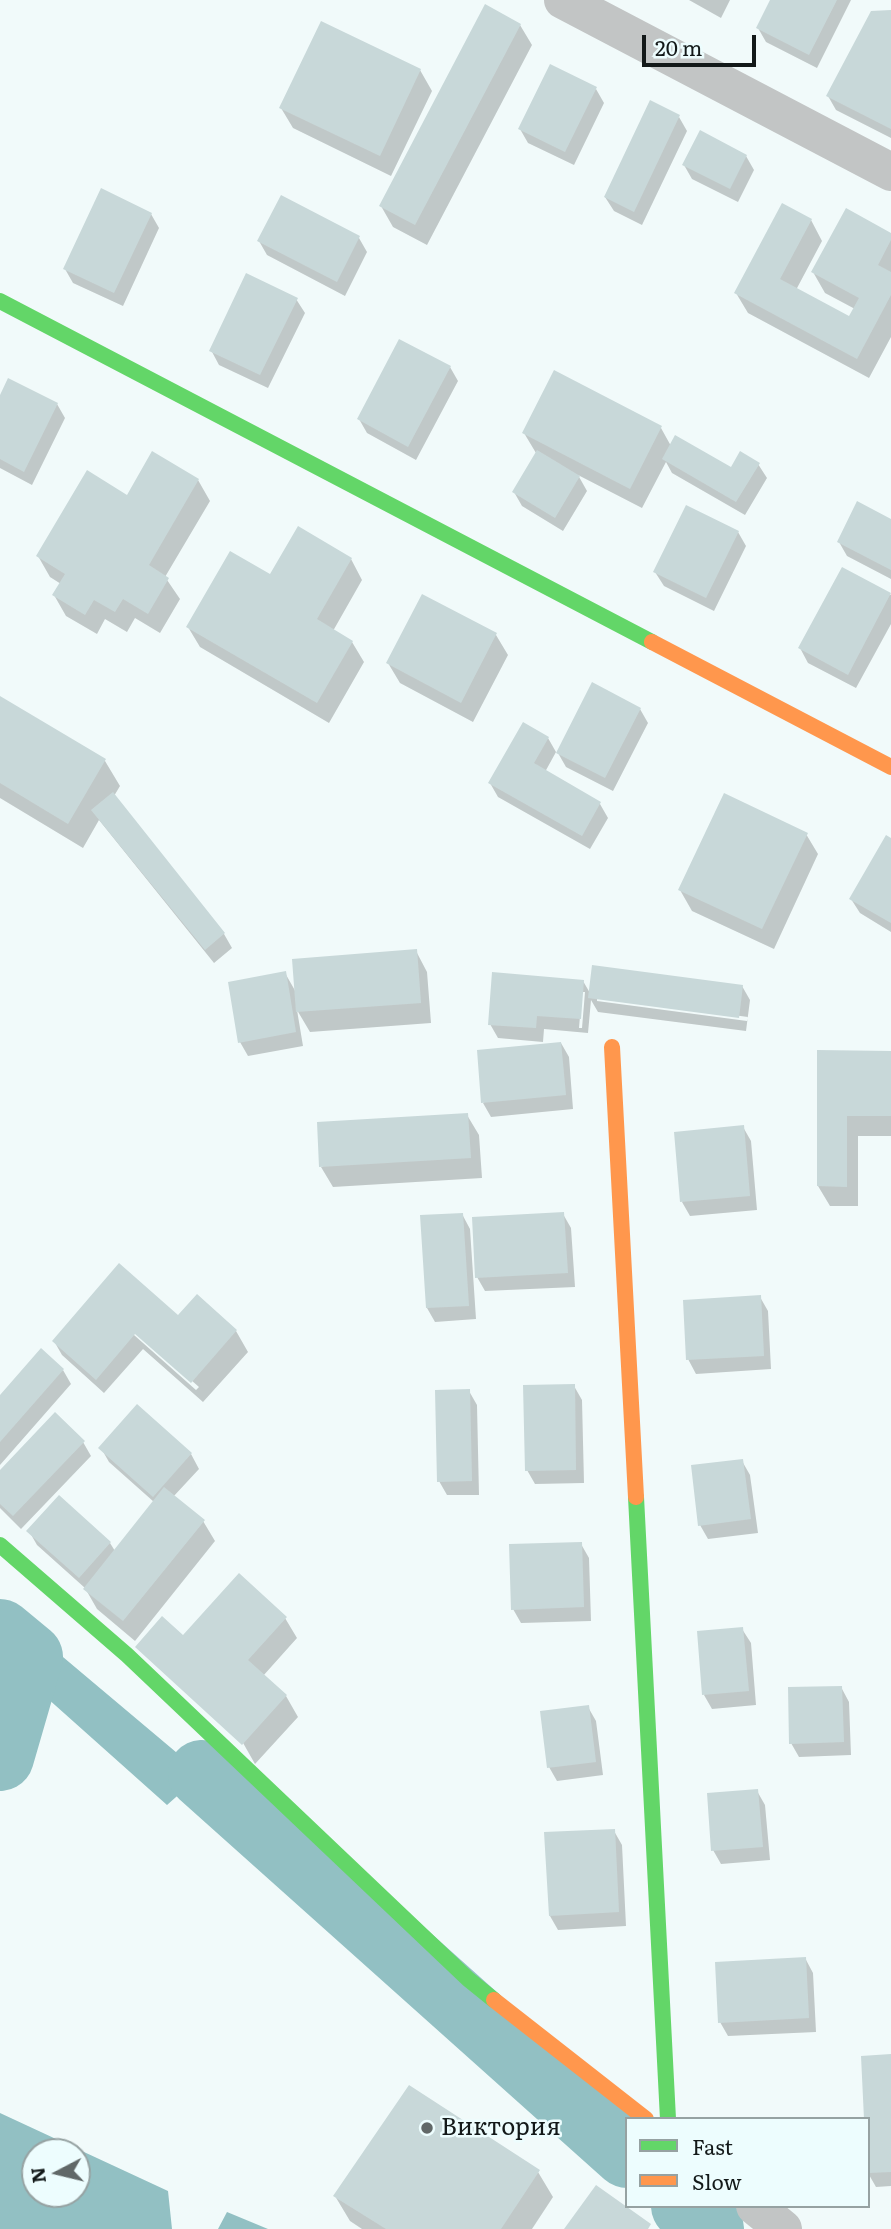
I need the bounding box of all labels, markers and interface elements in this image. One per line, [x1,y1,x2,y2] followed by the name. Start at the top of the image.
[646,21,760,65] scale bar
[655,31,702,62] text: 20 m
[441,2114,561,2142] place label: Виктория
[625,2117,870,2208] legend
[419,2120,435,2136] marker: Виктория
[692,2130,733,2161] text: Fast
[21,2138,91,2208] north arrow
[692,2165,742,2196] text: Slow
[22,2166,52,2185] text: N

